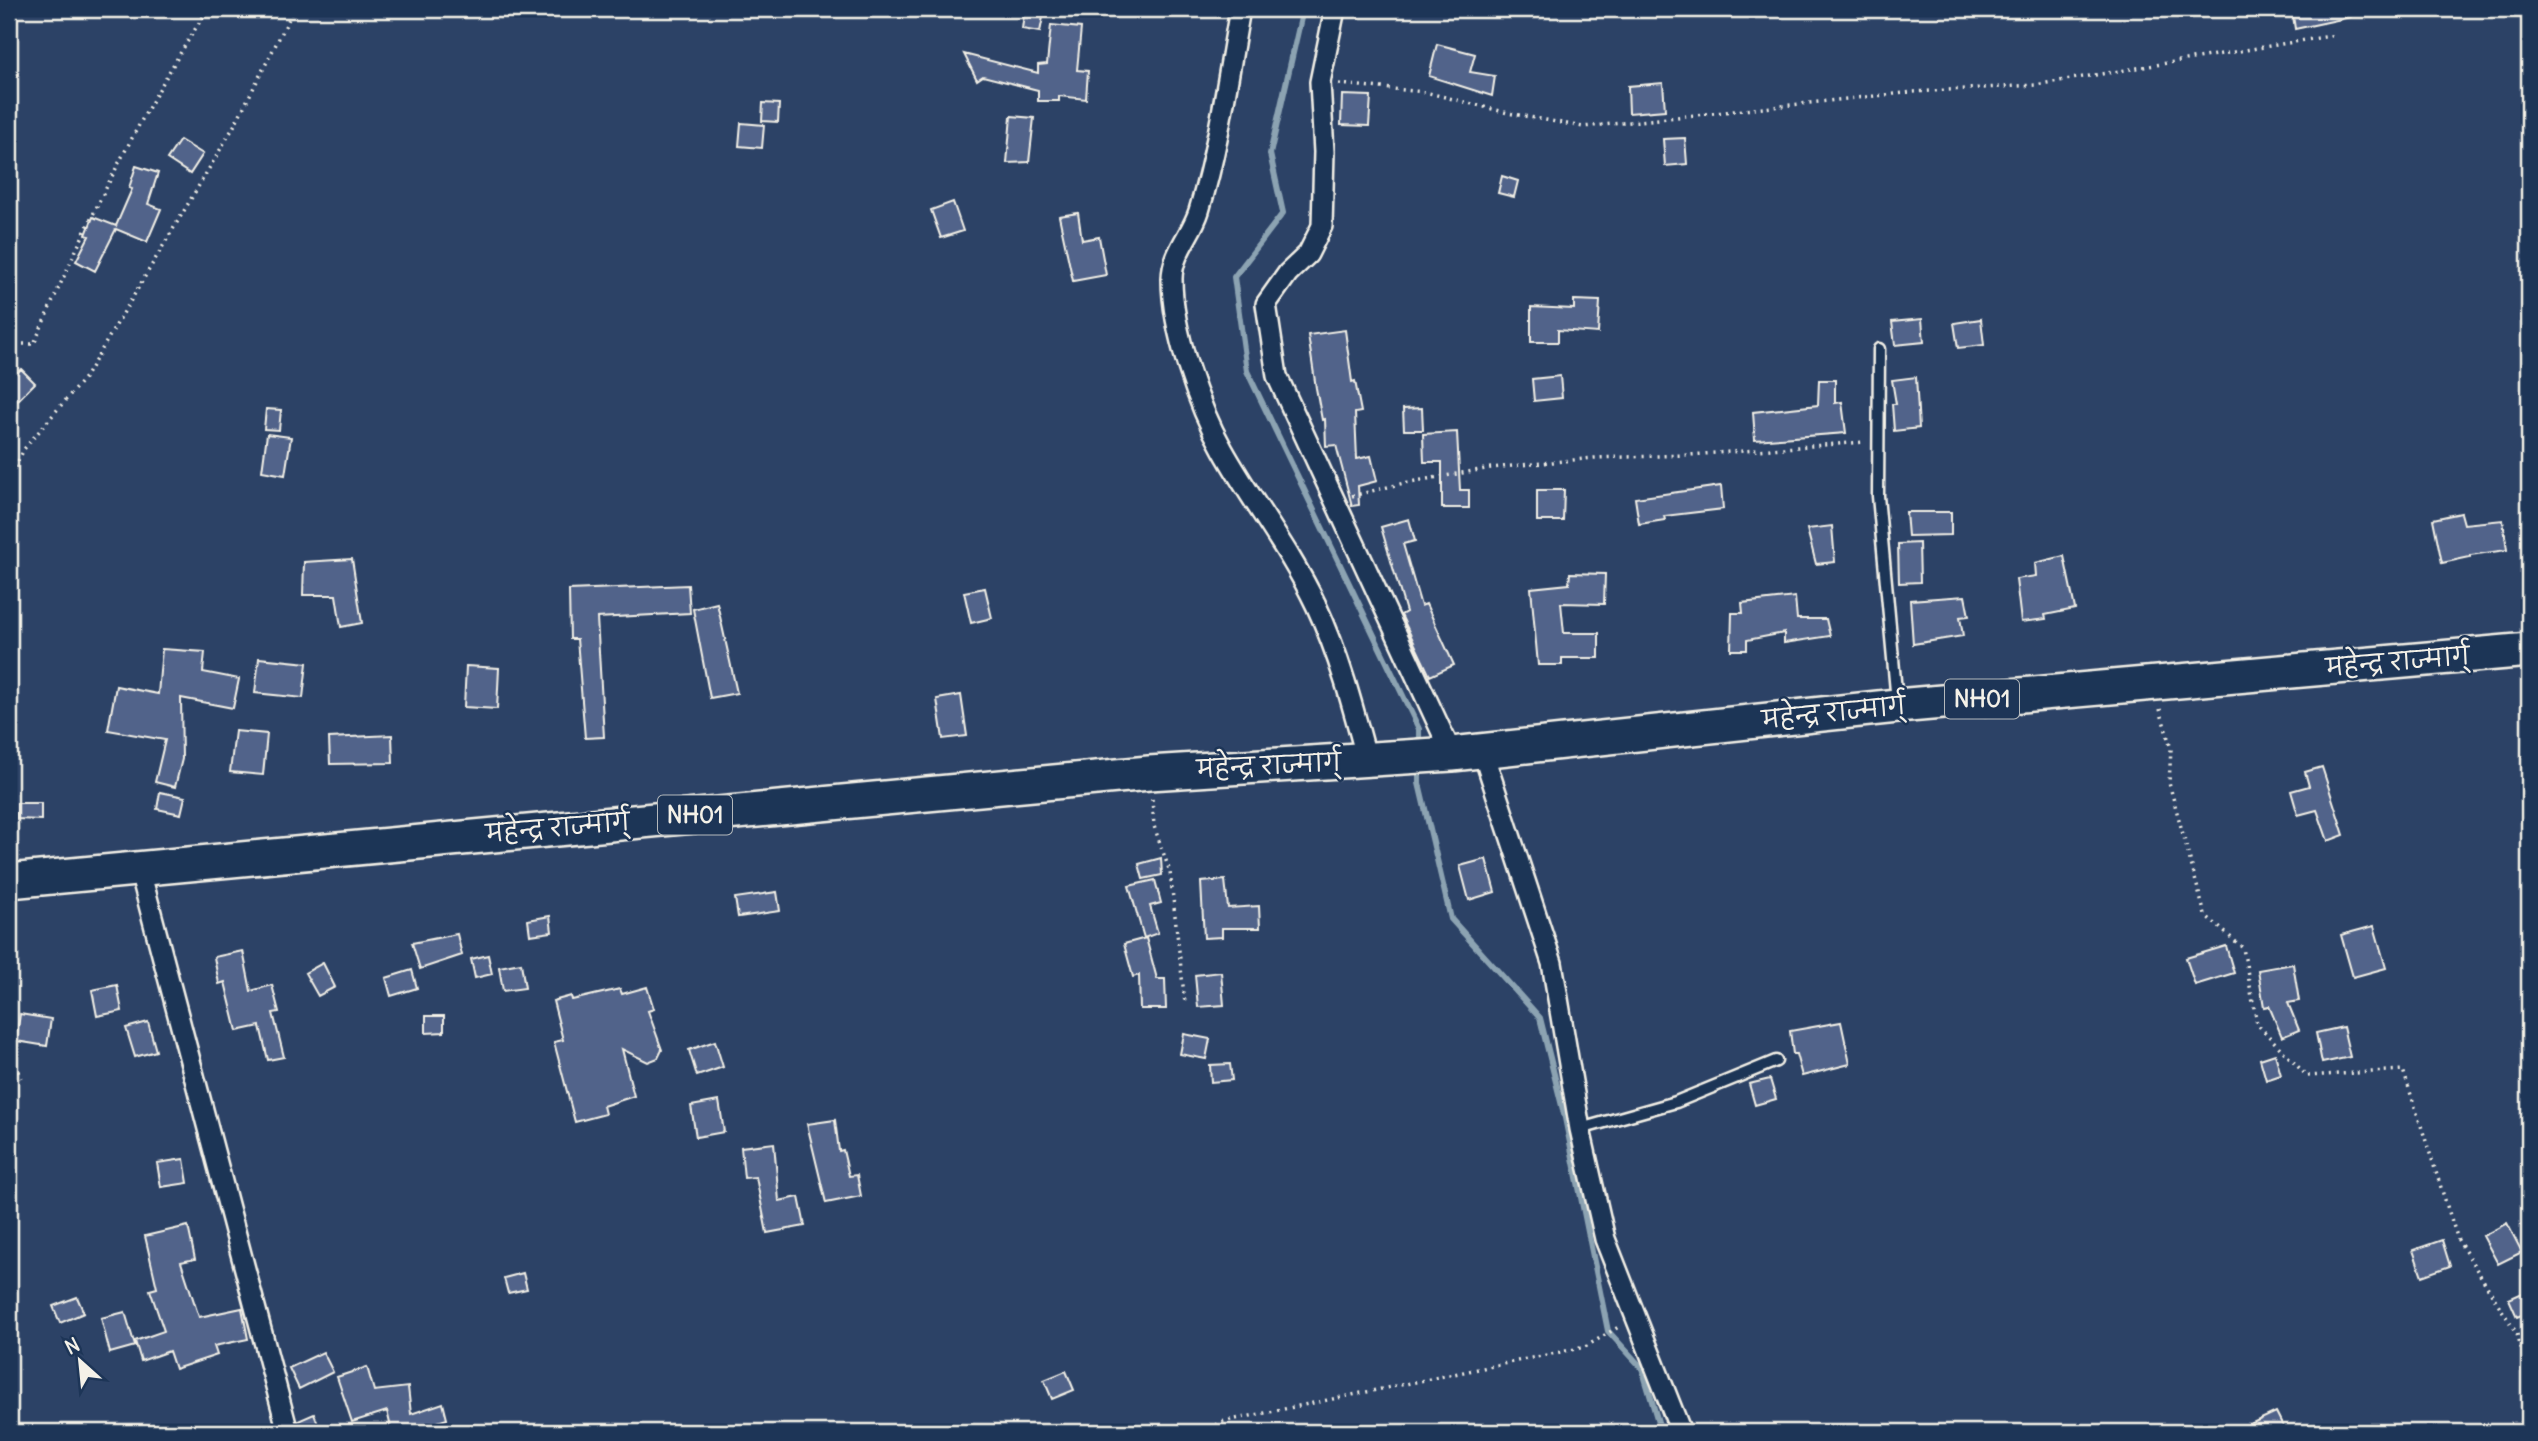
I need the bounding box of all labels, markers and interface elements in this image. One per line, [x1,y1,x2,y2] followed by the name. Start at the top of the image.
[2322,636,2473,686] street label: महेन्द्र राज्मार्ग्
[1945,680,2019,719] road number: NH01
[1758,685,1910,739] street label: महेन्द्र राज्मार्ग्
[1194,742,1344,788] street label: महेन्द्र राज्मार्ग्
[658,796,732,834] road number: NH01
[482,802,633,852] street label: महेन्द्र राज्मार्ग्
[46,1326,116,1396] north arrow
[61,1332,84,1360] text: N

